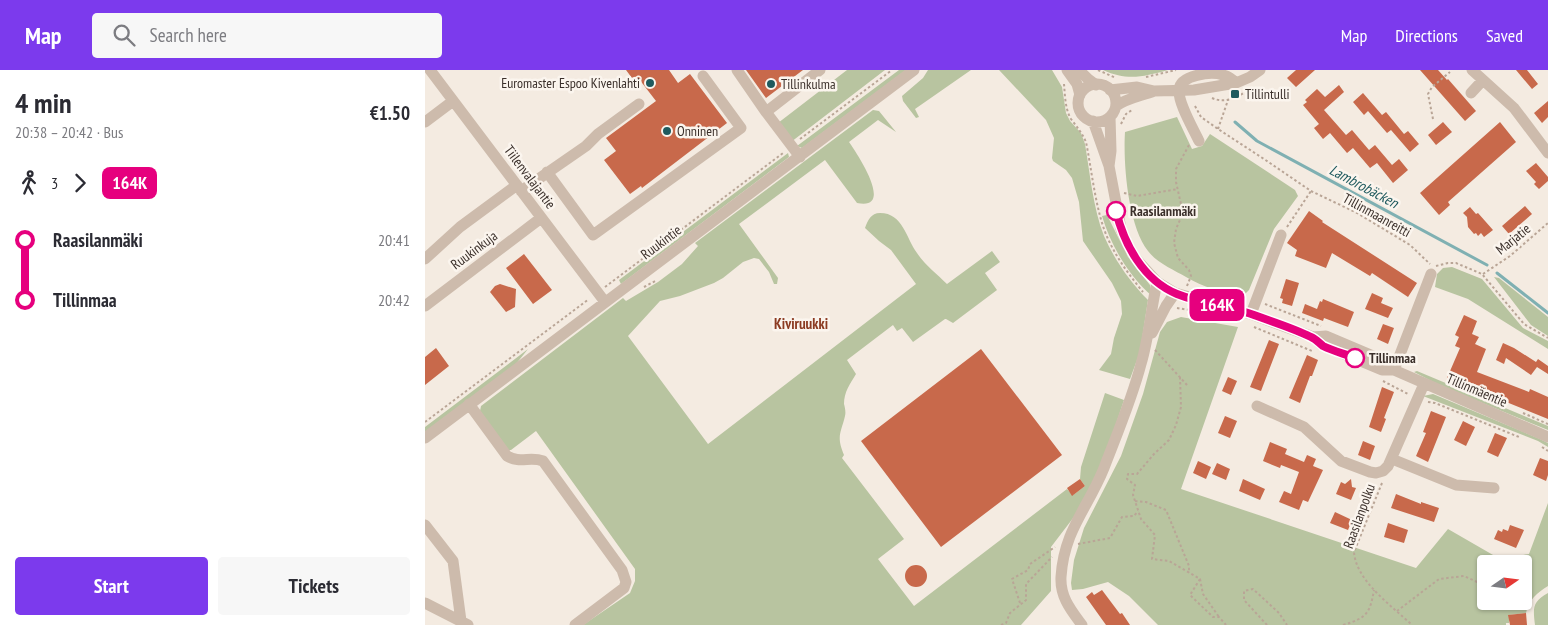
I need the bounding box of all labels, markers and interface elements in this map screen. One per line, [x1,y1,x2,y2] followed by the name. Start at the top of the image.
[92,13,442,58] search box
[25,20,62,51] text: Map
[110,21,138,49] icon: search
[150,23,227,47] text: Search here
[1341,24,1367,47] text: Map
[1395,24,1458,47] text: Directions
[1486,24,1523,47] text: Saved
[501,74,640,92] place label: Euromaster Espoo Kivenlahti
[781,75,836,93] place label: Tillinkulma
[644,77,656,89] marker: Euromaster Espoo Kivenlahti
[765,78,777,90] marker: Tillinkulma
[15,84,72,121] text: 4 min
[1245,85,1290,103] place label: Tillintulli
[1229,88,1241,100] marker: Tillintulli
[370,101,410,125] text: €1.50
[15,122,123,142] text: 20:38 – 20:42 · Bus
[677,122,718,140] place label: Onninen
[661,125,673,137] marker: Onninen
[500,142,560,212] street label: Tiilenvalajantie
[1326,160,1403,213] water label: Lambrobäcken
[15,169,43,197] icon: walk
[66,169,94,197] icon: forward
[112,171,147,194] text: 164K
[51,173,58,193] text: 3
[1340,189,1414,241] street label: Tillinmaanreitti
[1106,201,1126,221] marker: Raasilanmäki
[1130,202,1196,220] place label: Raasilanmäki
[1492,219,1534,258] street label: Marjatie
[637,221,685,263] street label: Ruukintie
[447,227,501,273] street label: Ruukinkuja
[53,228,143,252] text: Raasilanmäki
[378,230,410,250] text: 20:41
[53,288,117,312] text: Tillinmaa
[1182,289,1252,321] line badge: 164K
[378,290,410,310] text: 20:42
[1199,293,1235,316] text: 164K
[774,314,828,333] district label: Kiviruukki
[1345,348,1365,368] marker: Tillinmaa
[1369,349,1416,367] place label: Tillinmaa
[1444,369,1510,411] street label: Tillinmäentie
[1339,481,1379,551] street label: Raasilanpolku
[1477,555,1533,610] north arrow
[1477,555,1532,610] map controls
[15,557,208,615] button: Start
[218,557,410,615] button: Tickets

